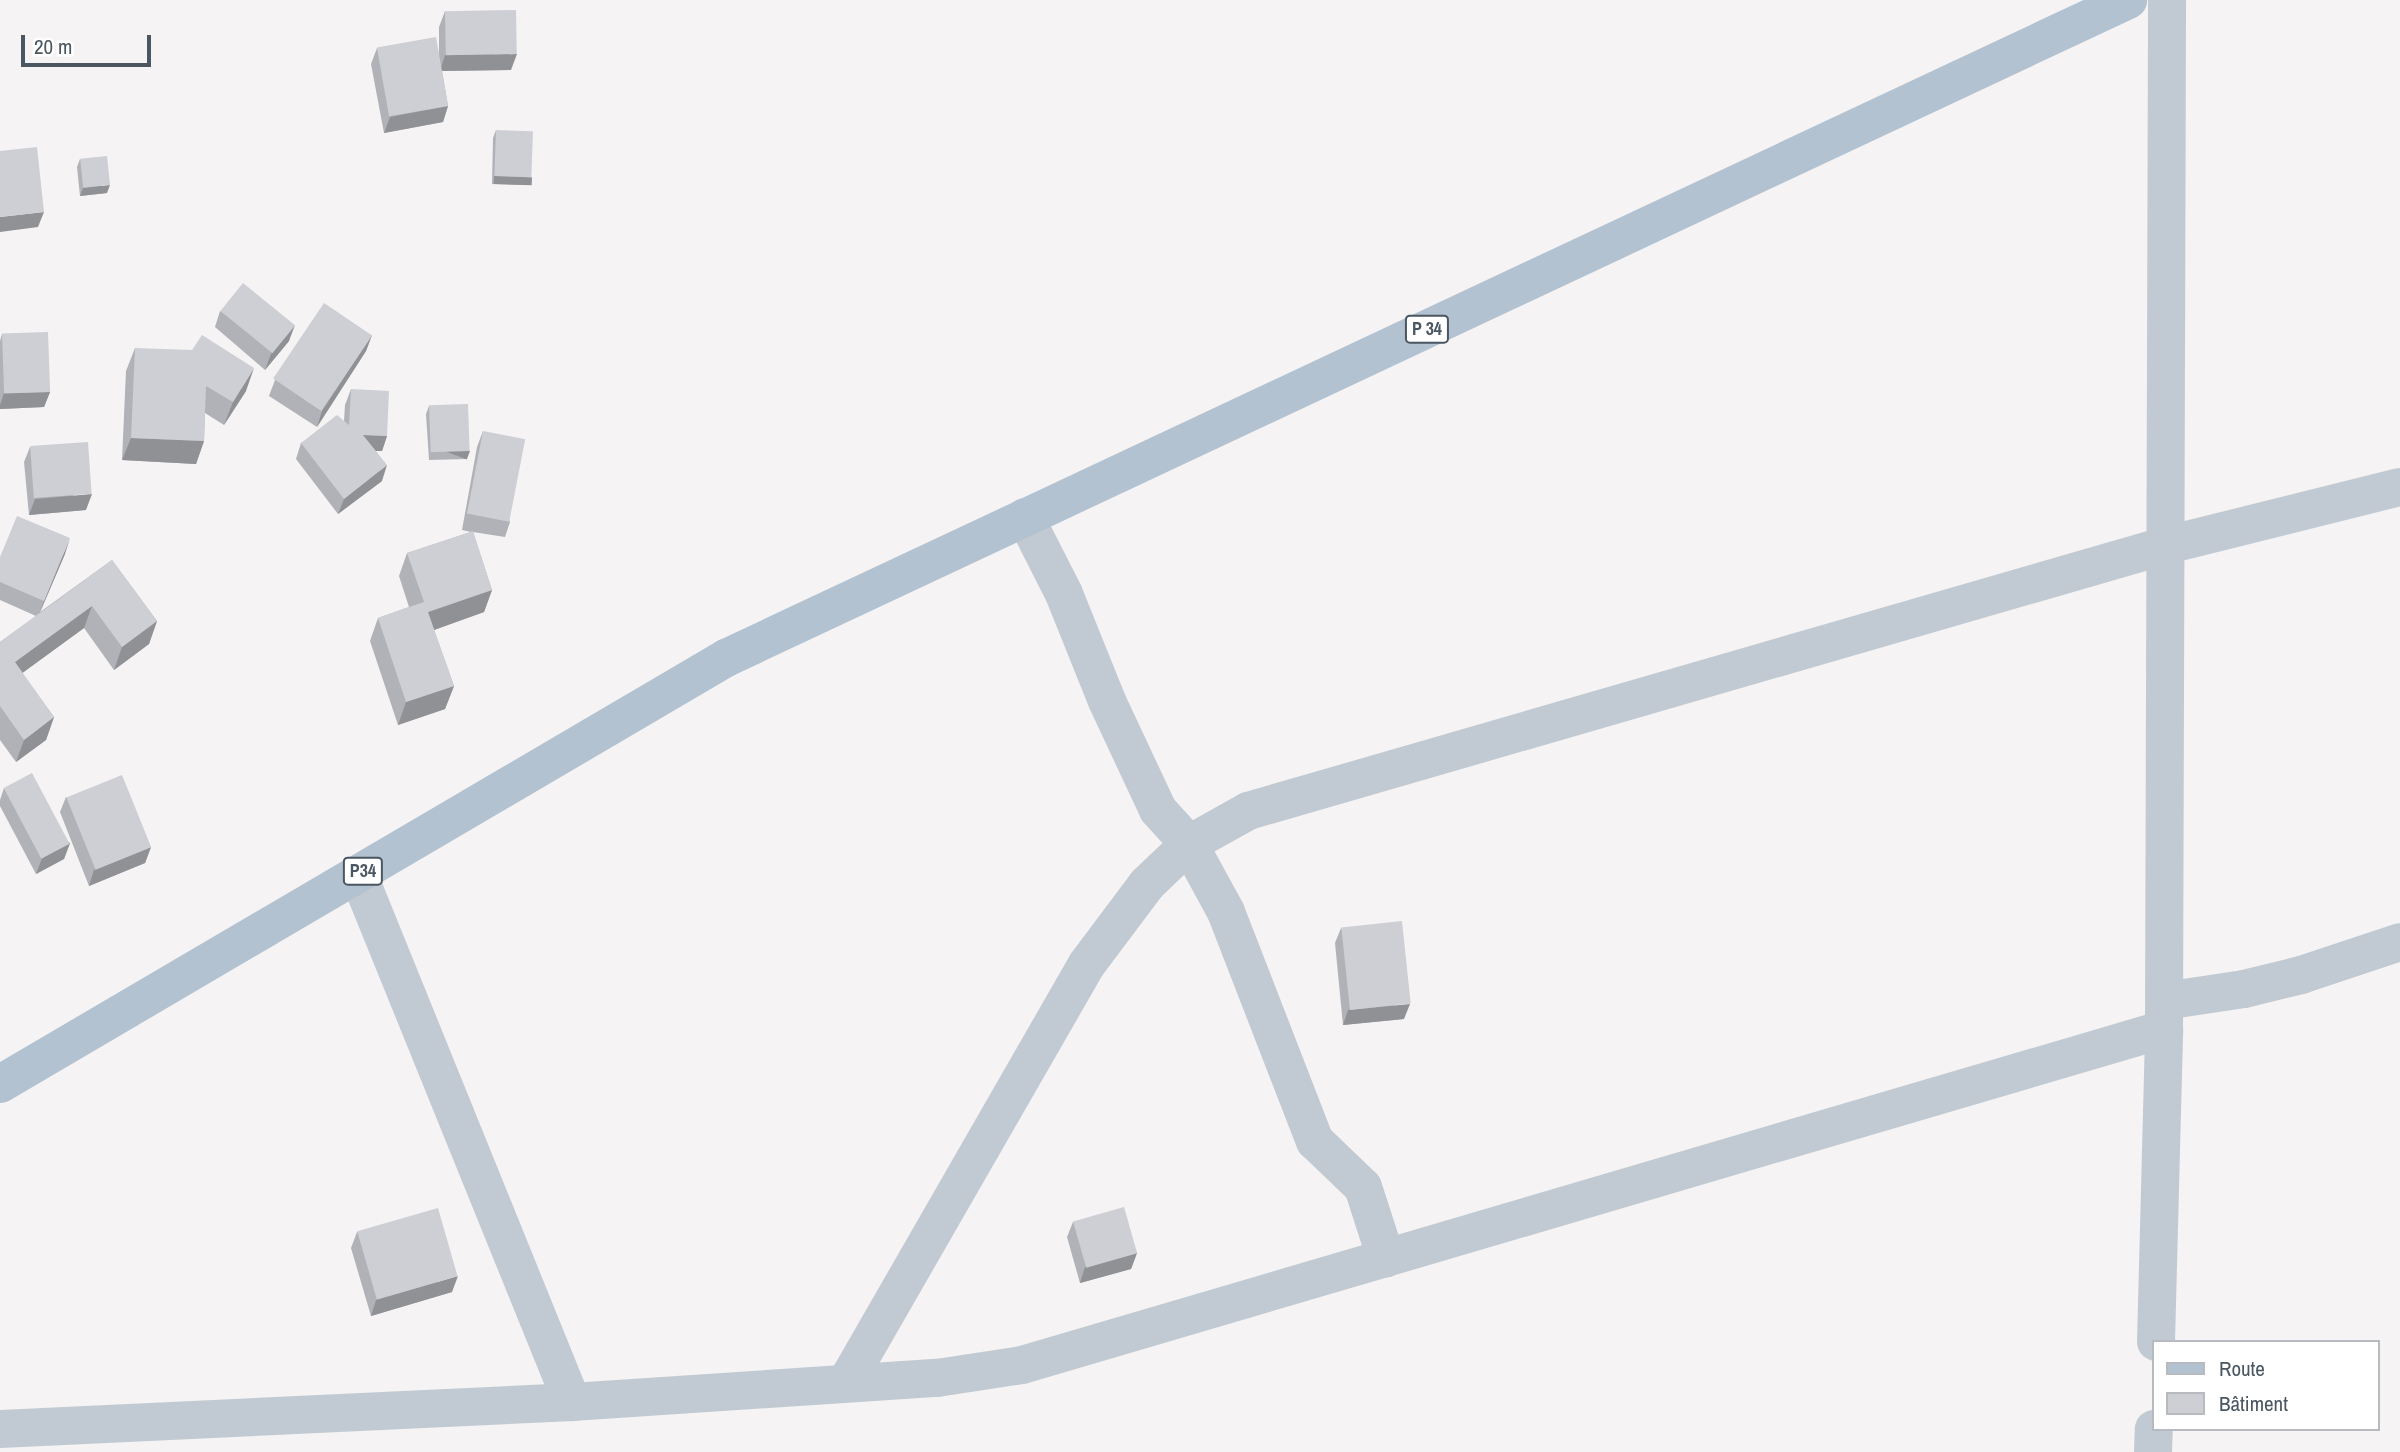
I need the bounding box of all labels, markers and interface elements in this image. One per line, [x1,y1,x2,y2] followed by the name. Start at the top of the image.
[24,21,154,65] scale bar
[34,32,72,61] text: 20 m
[1404,314,1450,344] road number: P 34
[342,856,384,886] road number: P34
[2152,1340,2379,1431] legend
[2219,1354,2265,1383] text: Route
[2219,1389,2288,1418] text: Bâtiment

